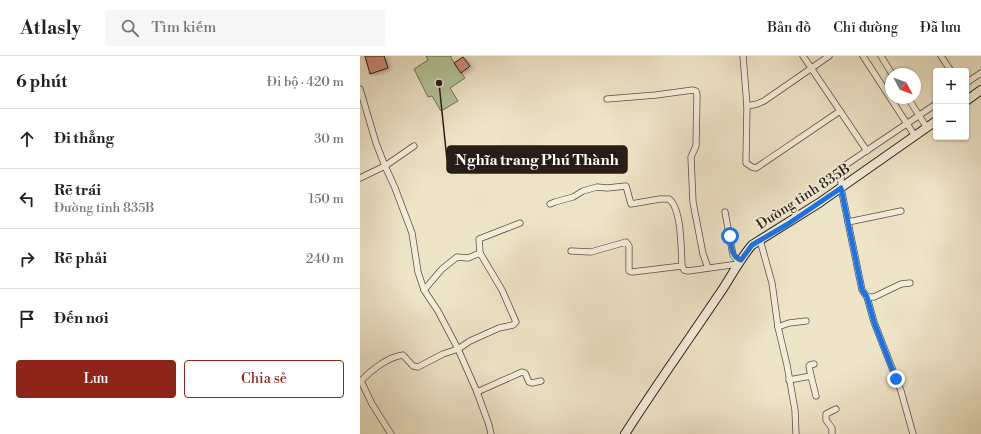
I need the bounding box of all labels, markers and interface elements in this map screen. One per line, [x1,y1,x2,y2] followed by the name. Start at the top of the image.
[105,10,385,46] search box
[20,16,81,40] text: Atlasly
[119,17,141,39] icon: search
[151,18,216,37] text: Tìm kiếm
[767,19,811,37] text: Bản đồ
[833,19,898,37] text: Chỉ đường
[920,19,961,37] text: Đã lưu
[885,68,921,104] north arrow
[933,68,969,140] map controls
[933,68,969,104] button: +
[16,71,67,93] text: 6 phút
[267,74,344,90] text: Đi bộ · 420 m
[933,104,969,140] button: −
[16,128,38,150] icon: ahead
[54,129,114,148] text: Đi thẳng
[314,131,344,147] text: 30 m
[447,146,627,173] callout: Nghĩa trang Phú Thành
[455,151,620,170] text: Nghĩa trang Phú Thành
[753,160,854,234] street label: Đường tỉnh 835B
[54,181,101,200] text: Rẽ trái
[16,188,38,210] icon: left
[309,191,344,207] text: 150 m
[54,200,155,216] text: Đường tỉnh 835B
[721,227,739,245] route start
[16,248,38,270] icon: right
[54,249,107,268] text: Rẽ phải
[306,251,344,267] text: 240 m
[16,308,38,330] icon: arrive
[54,309,108,328] text: Đến nơi
[16,360,176,398] button: Lưu
[184,360,344,398] button: Chia sẻ
[887,370,905,388] route end

